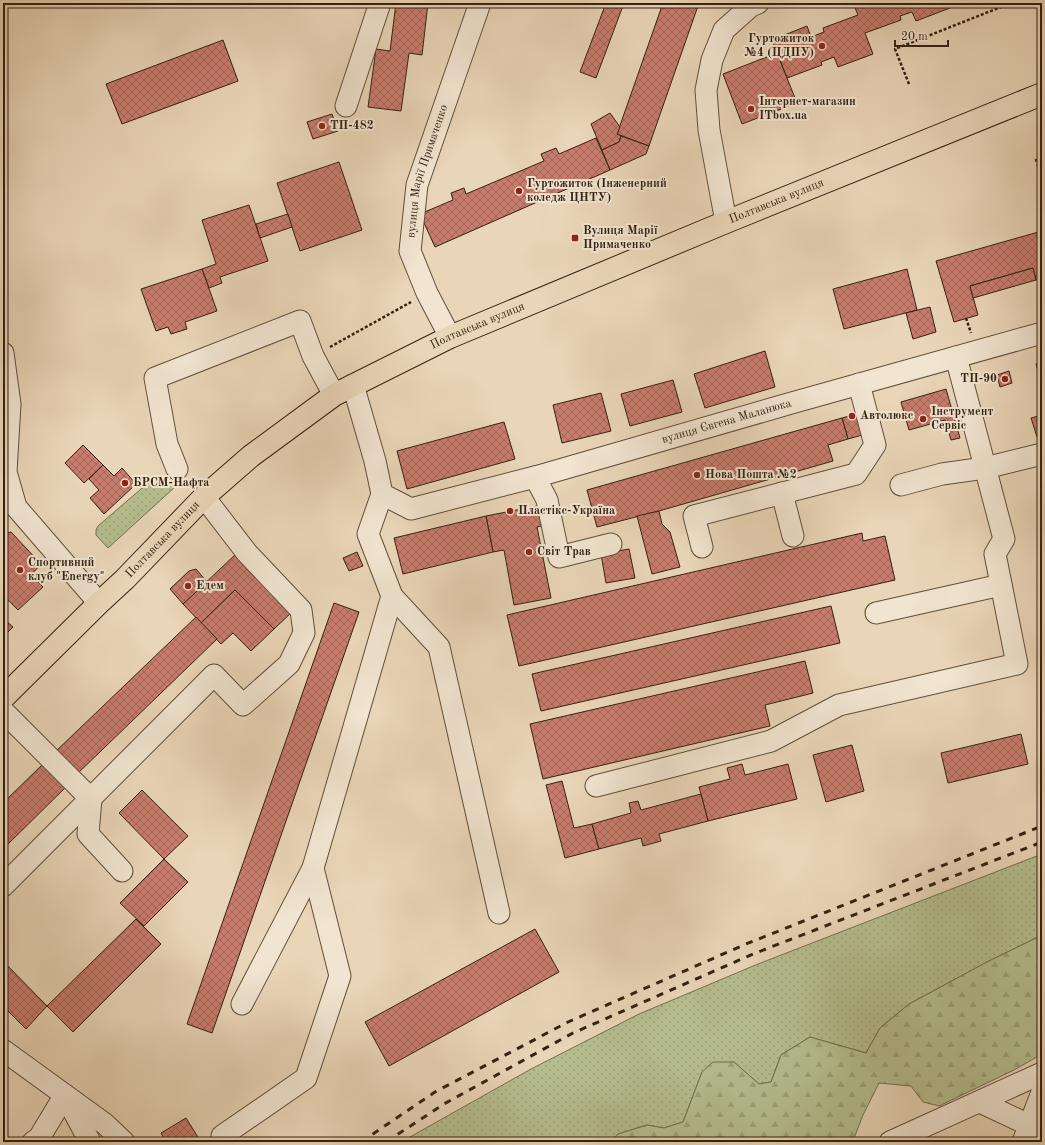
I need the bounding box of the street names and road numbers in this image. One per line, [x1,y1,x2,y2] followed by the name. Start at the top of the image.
[405,103,450,238] street label: вулиця Марії Примаченко
[727,177,826,226] street label: Полтавська вулиця
[429,301,526,352] street label: Полтавська вулиця
[660,397,793,446] street label: вулиця Євгена Маланюка
[123,499,202,580] street label: Полтавська вулиця

